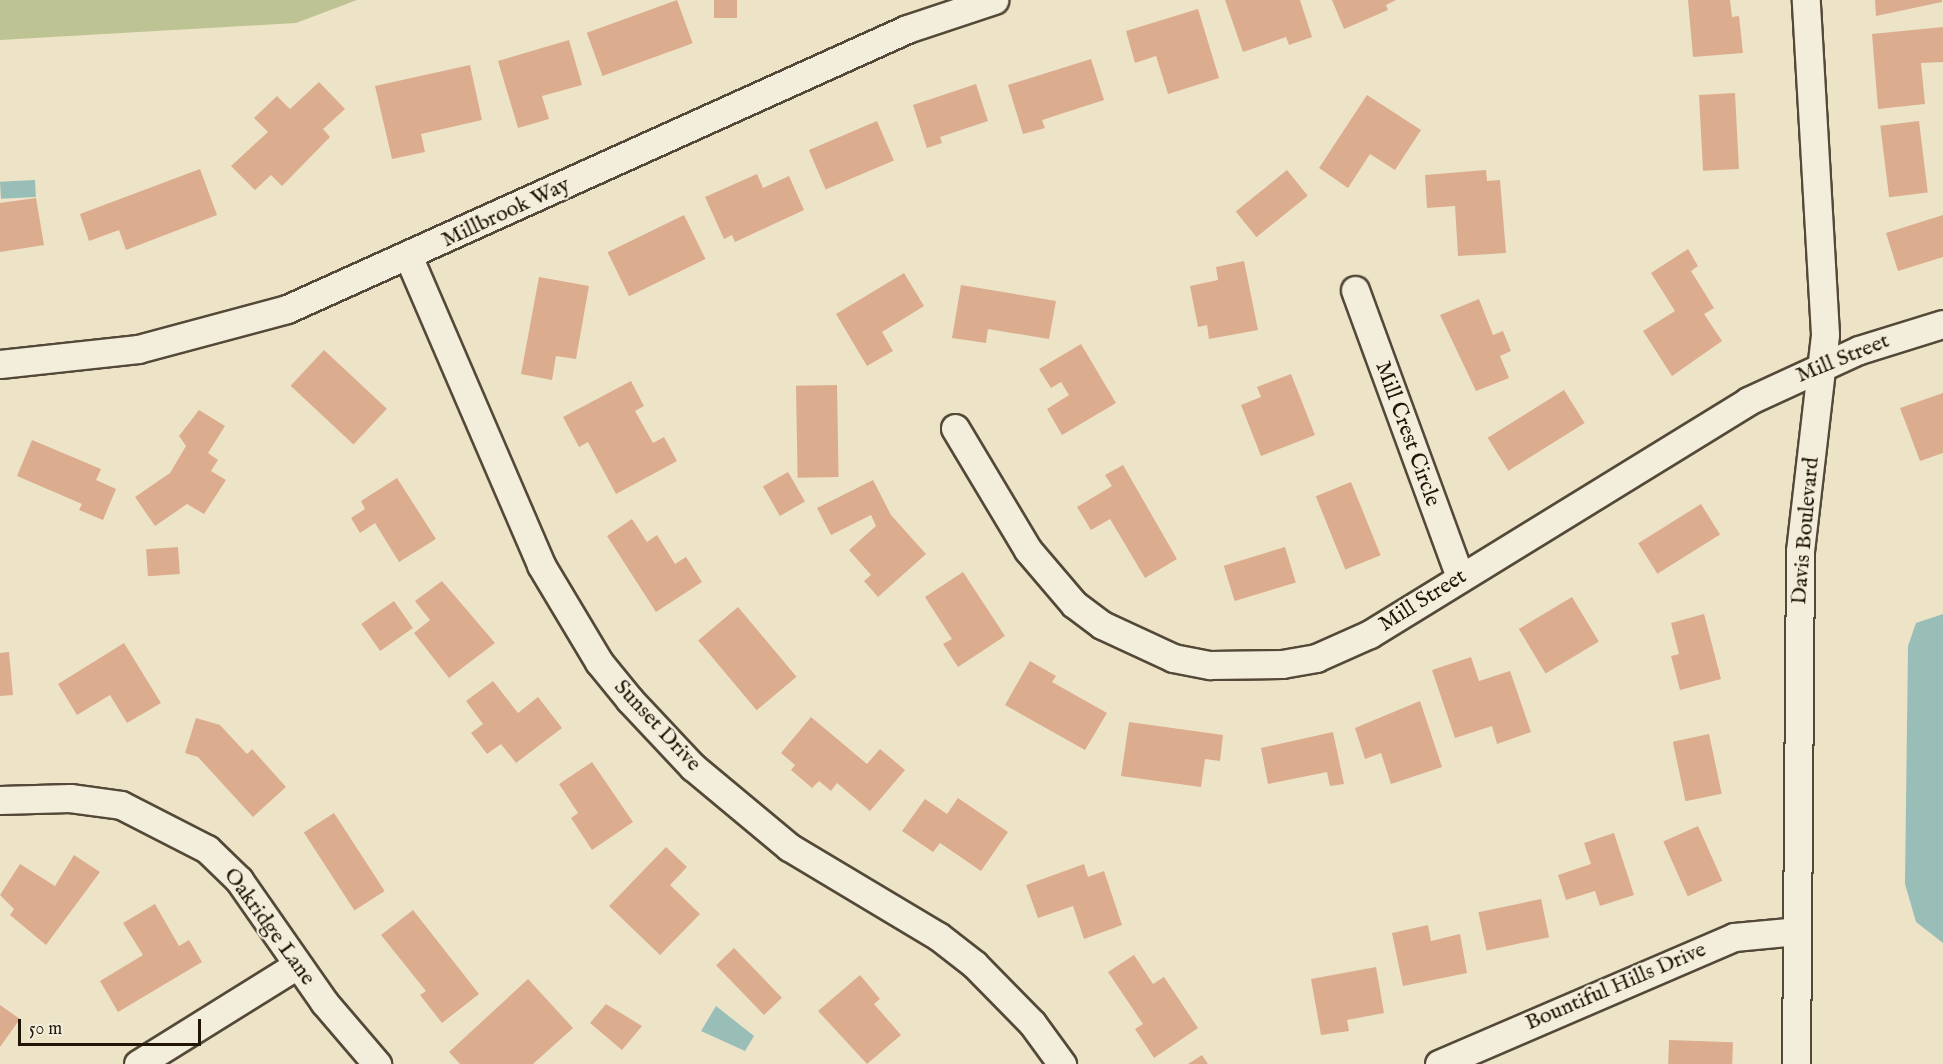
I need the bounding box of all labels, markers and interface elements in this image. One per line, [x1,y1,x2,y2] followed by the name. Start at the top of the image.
[438,172,574,254] street label: Millbrook Way
[1793,328,1893,390] street label: Mill Street
[1369,358,1445,510] street label: Mill Crest Circle
[1786,456,1826,606] street label: Davis Boulevard
[1374,564,1472,638] street label: Mill Street
[608,675,706,777] street label: Sunset Drive
[217,863,321,991] street label: Oakridge Lane
[1522,937,1710,1037] street label: Bountiful Hills Drive
[21,1007,204,1045] scale bar
[29,1018,62,1041] text: 50 m

